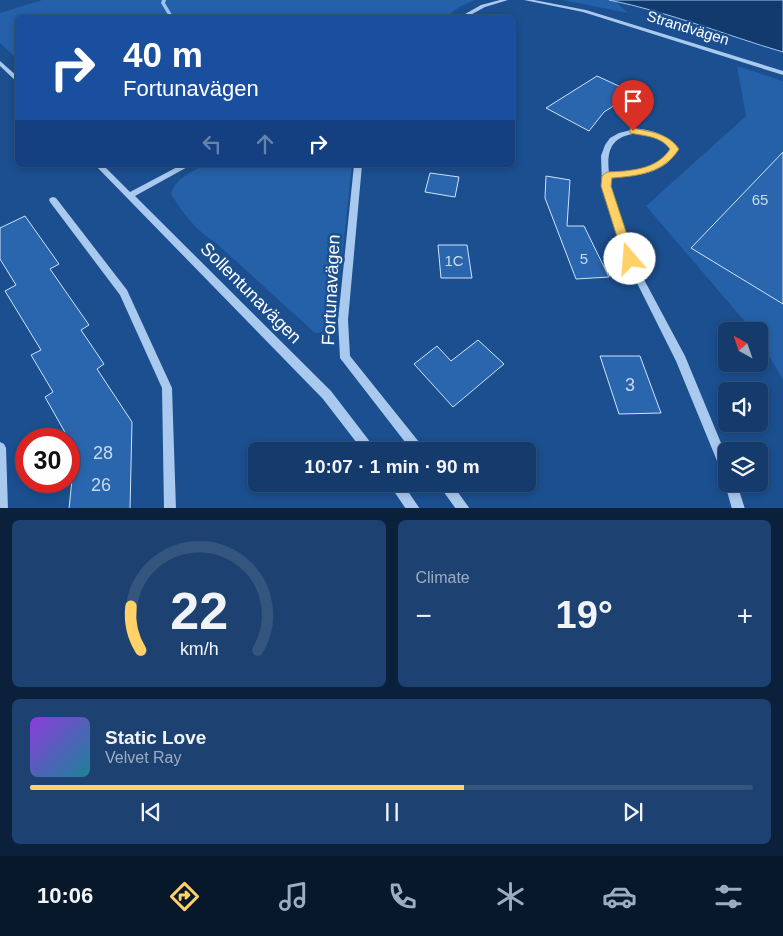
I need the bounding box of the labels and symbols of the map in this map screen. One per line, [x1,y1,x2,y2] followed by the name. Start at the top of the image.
[645,7,731,48] street label: Strandvägen
[612,80,654,131] pin
[752,191,768,208] house number: 65
[603,232,655,284] position arrow
[318,234,344,346] street label: Fortunavägen
[197,239,305,347] street label: Sollentunavägen
[580,250,588,267] house number: 5
[444,252,464,269] house number: 1C
[718,322,768,372] north arrow
[625,375,635,395] house number: 3
[15,428,80,493] speed limit sign: 30
[93,443,113,463] house number: 28
[91,475,111,495] house number: 26

